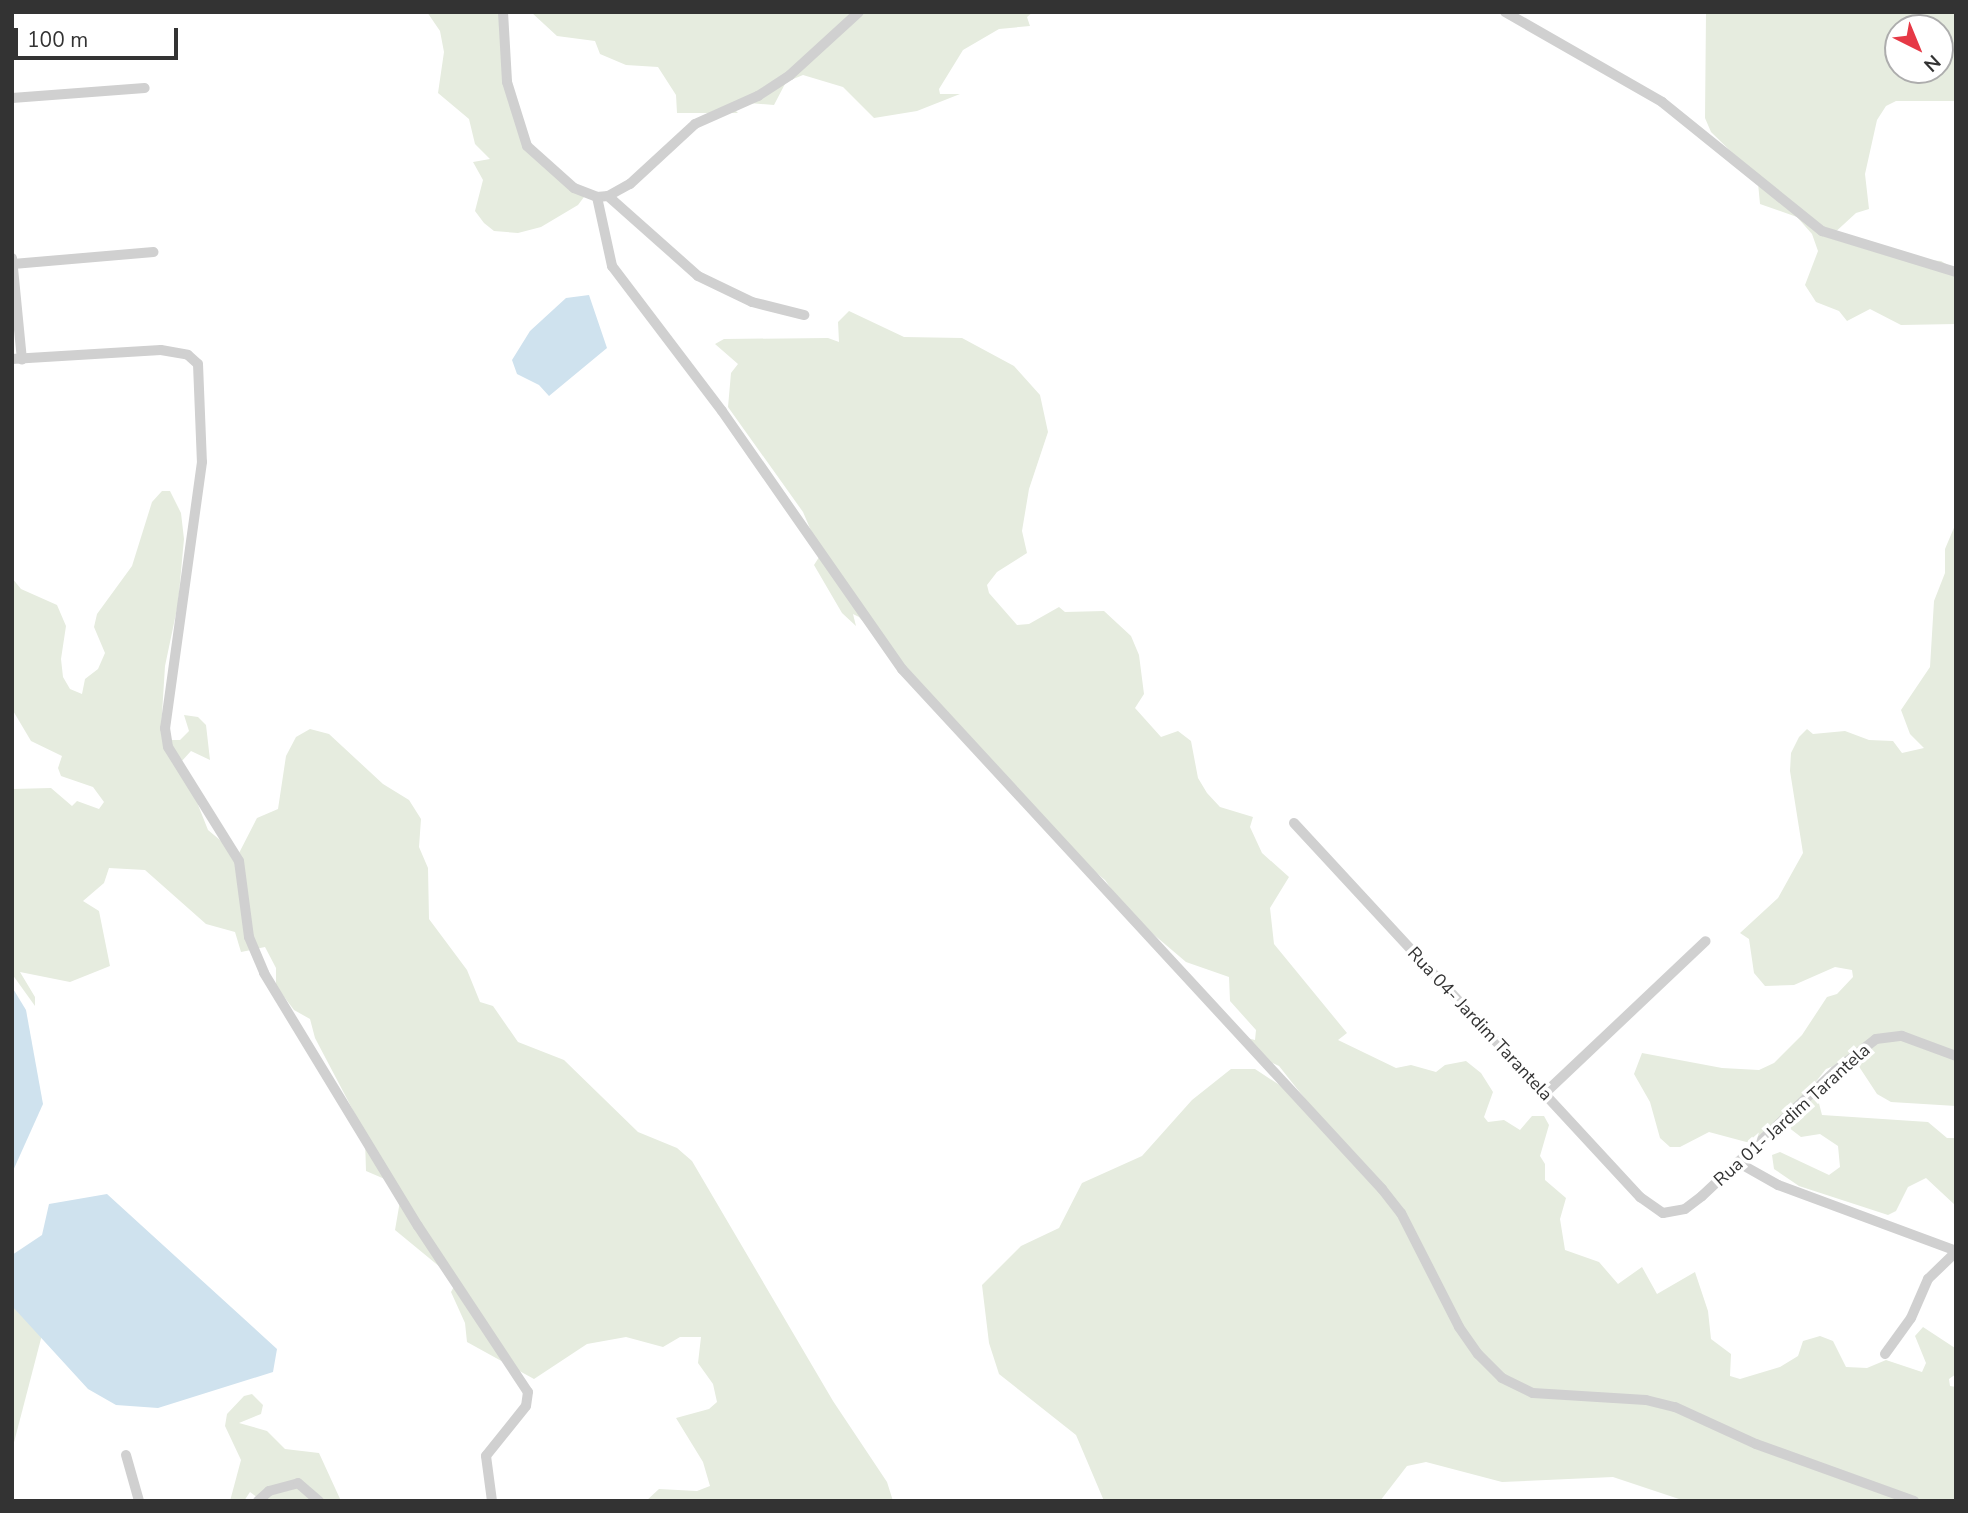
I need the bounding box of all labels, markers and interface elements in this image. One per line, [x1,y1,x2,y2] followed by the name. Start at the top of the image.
[18,14,182,58] scale bar
[1884,14,1954,84] north arrow
[27,26,88,54] text: 100 m
[1918,49,1946,77] text: N
[1403,943,1557,1105] street label: Rua 04- Jardim Tarantela
[1710,1039,1874,1191] street label: Rua 01- Jardim Tarantela

